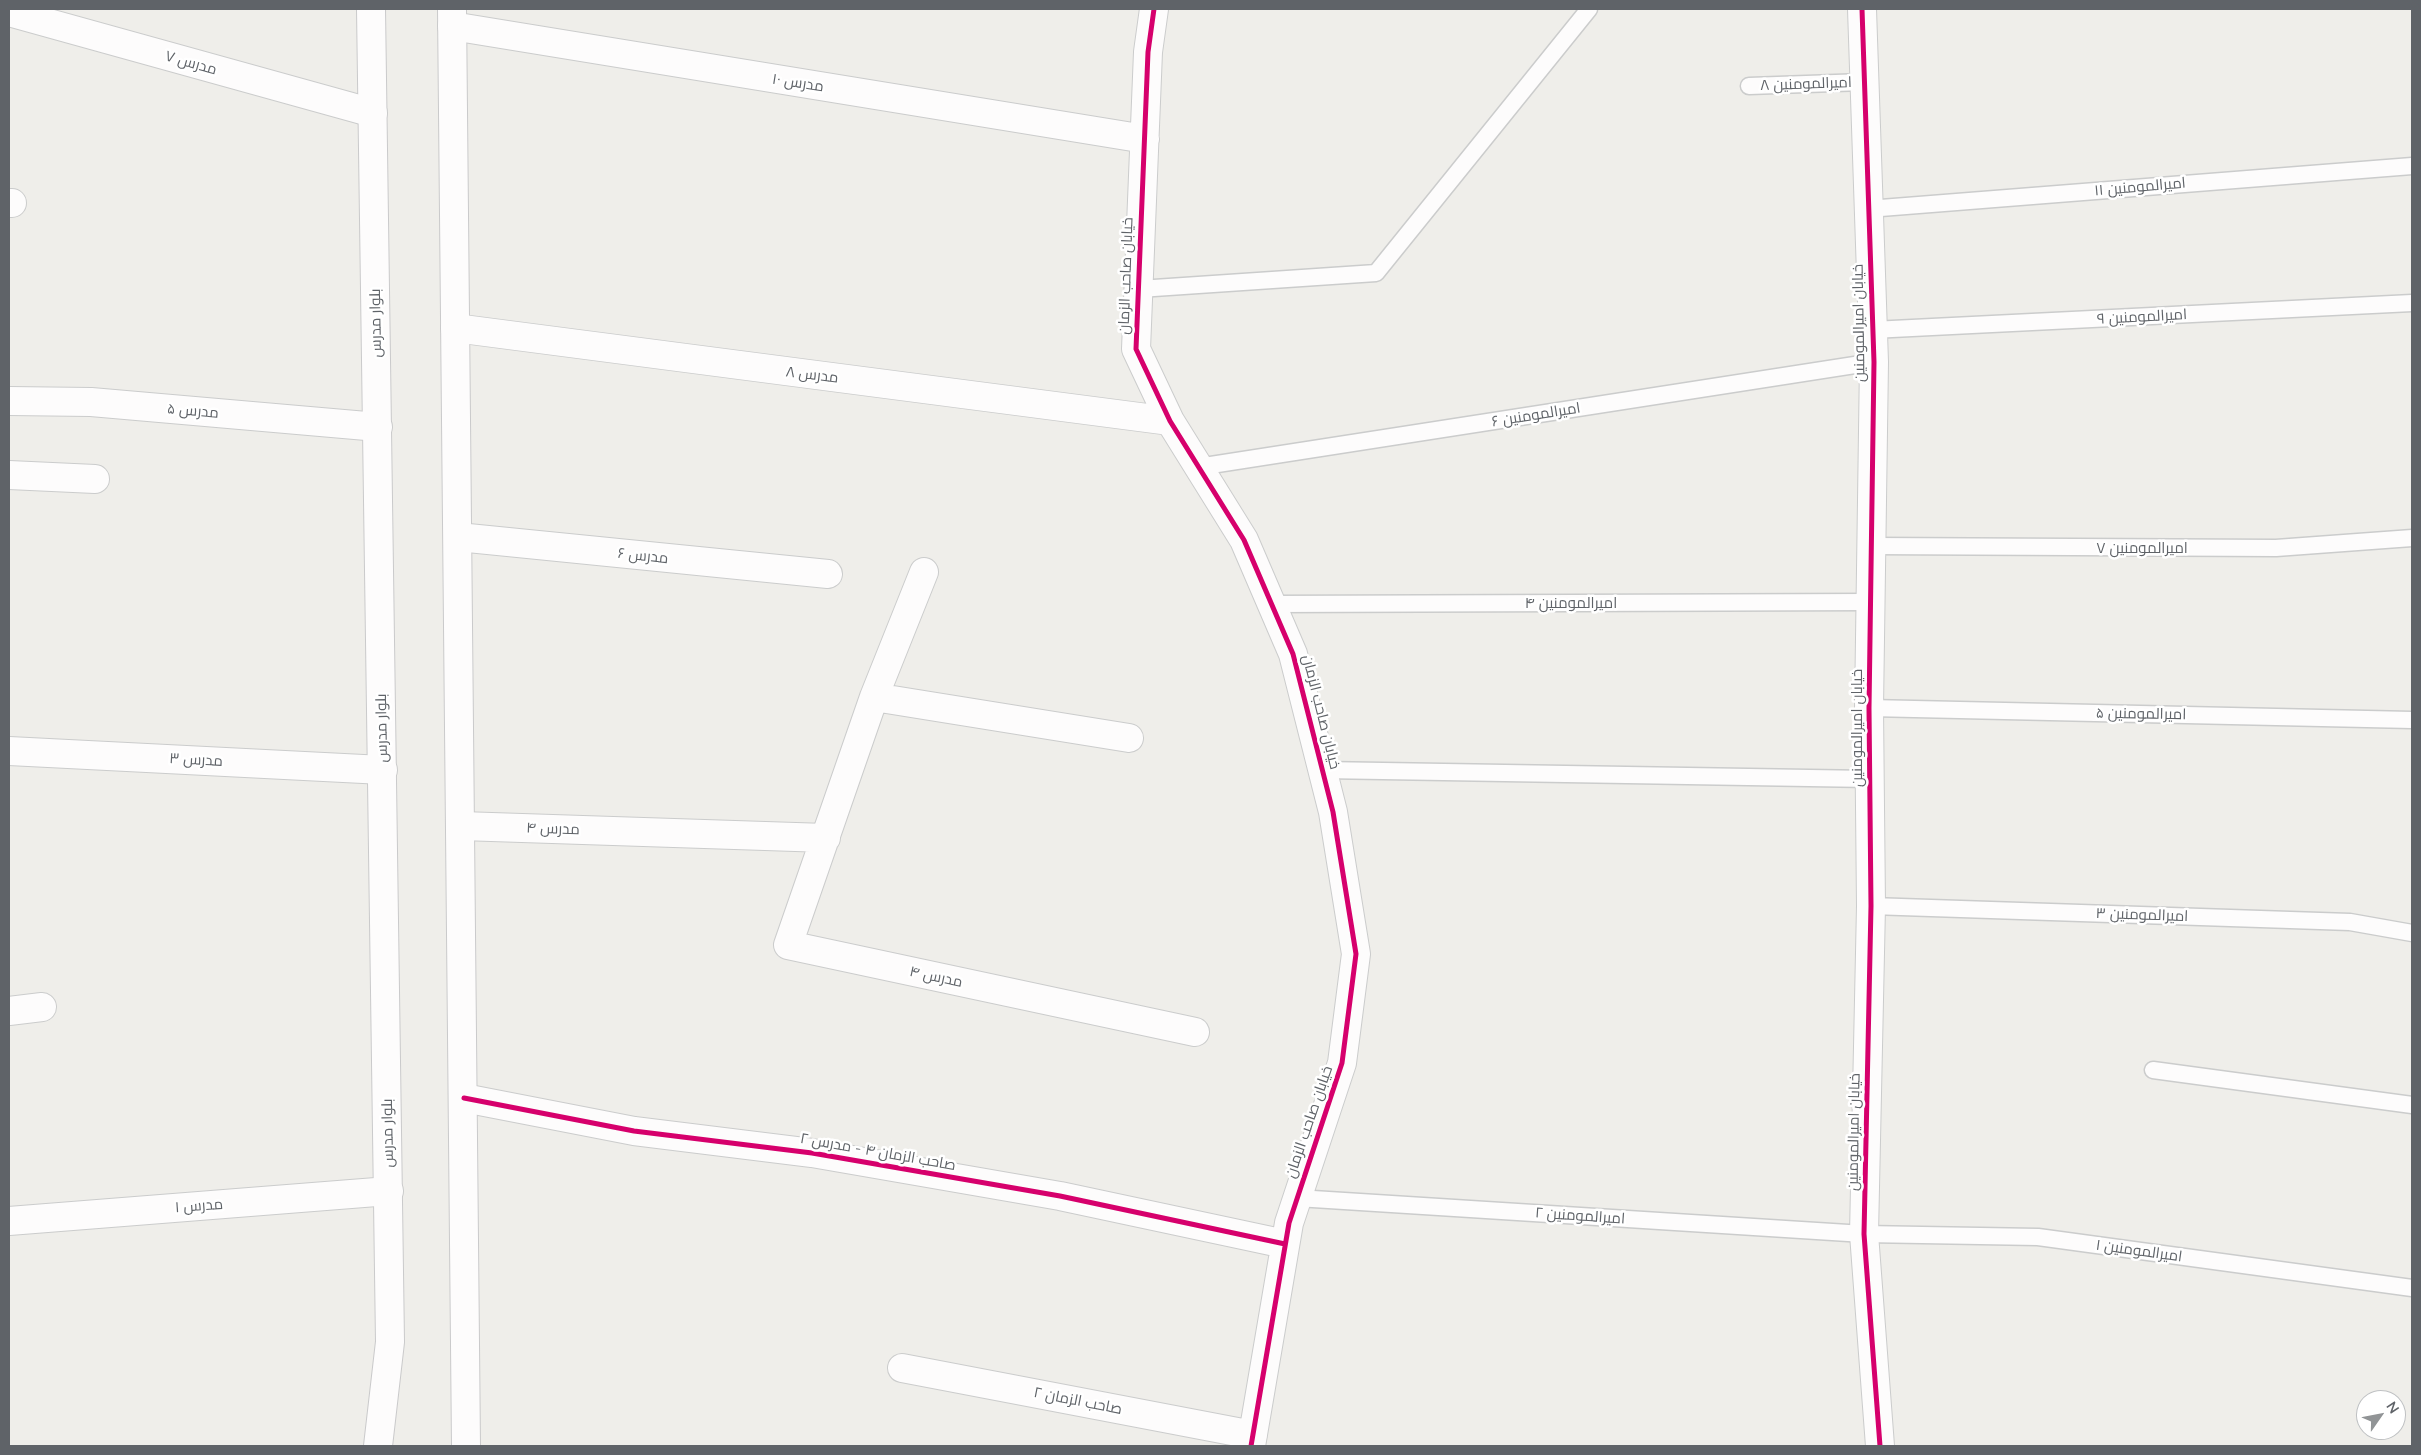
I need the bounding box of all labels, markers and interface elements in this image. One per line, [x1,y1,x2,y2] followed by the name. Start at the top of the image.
[163,47,219,79] street label: مدرس ۷
[771,70,825,96] street label: مدرس ۱۰
[1760,73,1852,95] street label: امیرالمومنین ۸
[2094,174,2186,200] street label: امیرالمومنین ۱۱
[1115,217,1137,335] street label: خیابان صاحب الزمان
[1849,264,1869,382] street label: خیابان امیرالمومنین
[366,288,386,358] street label: بلوار مدرس
[2097,306,2187,328] street label: امیرالمومنین ۹
[785,363,839,387] street label: مدرس ۸
[1490,399,1582,431] street label: امیرالمومنین ۶
[166,400,220,422] street label: مدرس ۵
[2096,539,2188,557] street label: امیرالمومنین ۷
[617,544,669,568] street label: مدرس ۶
[1525,594,1617,612] street label: امیرالمومنین ۴
[1298,653,1344,771] street label: خیابان صاحب الزمان
[1848,669,1866,787] street label: خیابان امیرالمومنین
[372,693,392,763] street label: بلوار مدرس
[2096,704,2186,724] street label: امیرالمومنین ۵
[169,750,223,770] street label: مدرس ۳
[526,819,580,839] street label: مدرس ۴
[2095,904,2189,926] street label: امیرالمومنین ۳
[908,963,964,991] street label: مدرس ۴
[1281,1064,1337,1180] street label: خیابان صاحب الزمان
[1844,1073,1864,1191] street label: خیابان امیرالمومنین
[378,1098,398,1168] street label: بلوار مدرس
[799,1129,957,1175] street label: صاحب الزمان ۴ - مدرس ۲
[174,1195,224,1217] street label: مدرس ۱
[1534,1204,1626,1228] street label: امیرالمومنین ۲
[2095,1236,2183,1266] street label: امیرالمومنین ۱
[1032,1384,1124,1418] street label: صاحب الزمان ۲
[2356,1390,2406,1440] north arrow
[2382,1398,2403,1417] text: N

